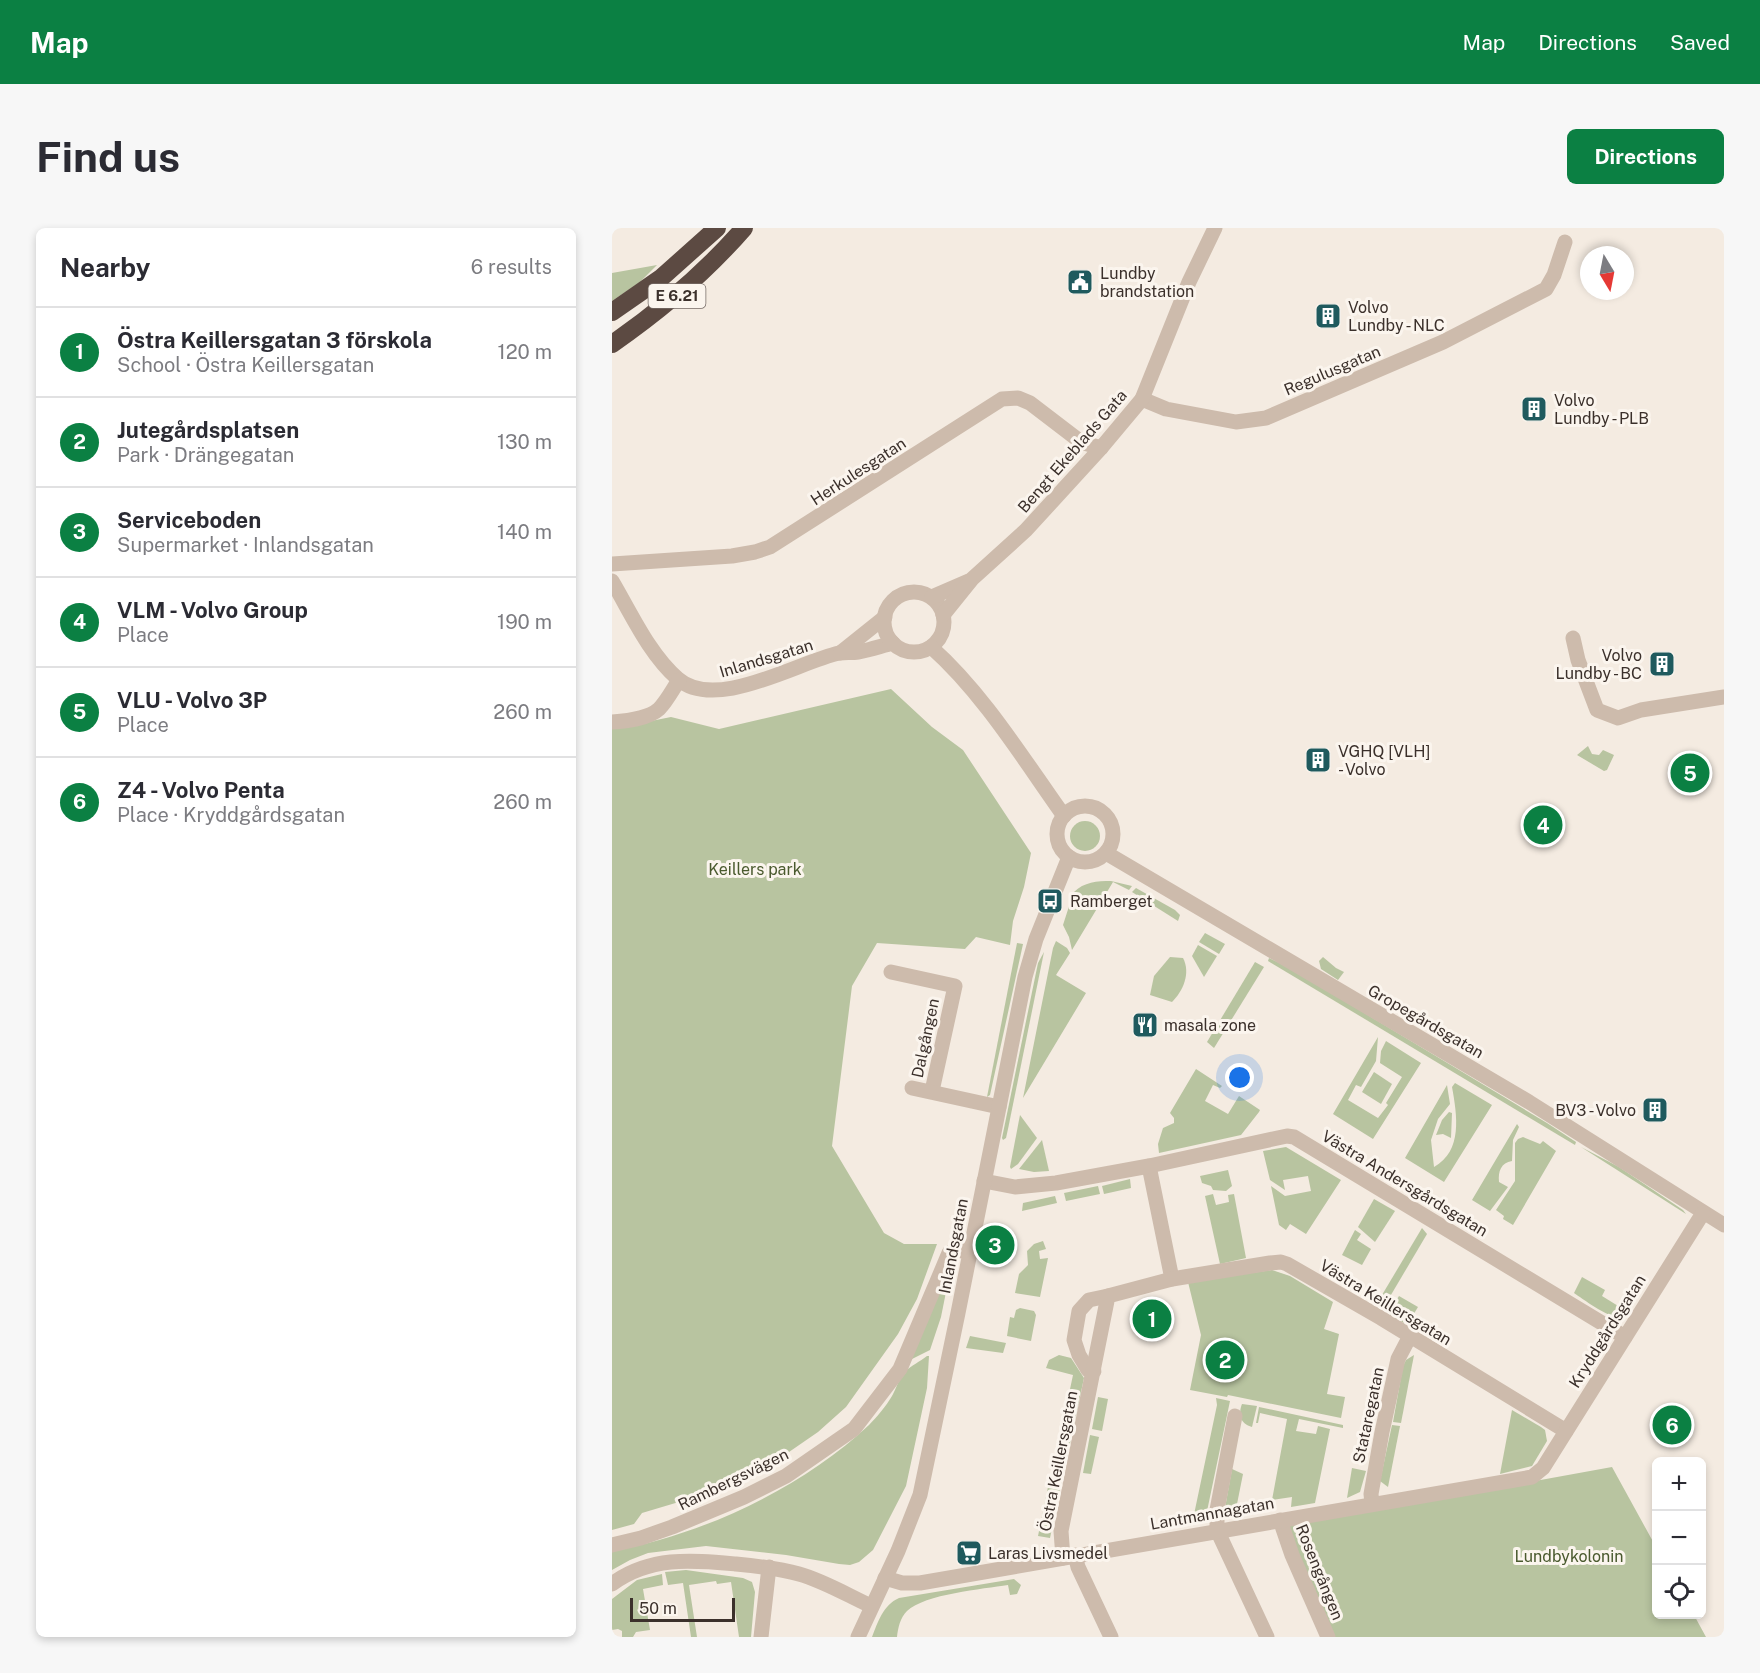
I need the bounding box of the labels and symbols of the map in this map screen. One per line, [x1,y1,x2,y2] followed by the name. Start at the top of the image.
[1580,246,1634,300] north arrow
[1100,264,1194,301] place label: Lundby brandstation
[1065,267,1095,297] public building icon: Lundby brandstation
[648,284,706,308] road number: E 6.21
[1348,298,1445,335] place label: Volvo Lundby - NLC
[1313,301,1343,331] building icon: Volvo Lundby - NLC
[1281,342,1383,399] street label: Regulusgatan
[1014,386,1131,517] street label: Bengt Ekeblads Gata
[1554,391,1649,428] place label: Volvo Lundby - PLB
[1519,394,1549,424] building icon: Volvo Lundby - PLB
[807,434,909,509] street label: Herkulesgatan
[717,635,815,682] street label: Inlandsgatan
[1555,646,1642,683] place label: Volvo Lundby - BC
[1647,649,1677,679] building icon: Volvo Lundby - BC
[1338,742,1430,779] place label: VGHQ [VLH] - Volvo
[1303,745,1333,775] building icon: VGHQ [VLH] - Volvo
[1670,750,1710,796] pin: 5
[1524,802,1562,848] pin: 4
[708,860,802,879] park label: Keillers park
[1035,886,1065,916] bus stop icon: Ramberget
[1070,892,1153,911] place label: Ramberget
[1365,981,1487,1062] street label: Gropegårdsgatan
[908,997,943,1080] street label: Dalgången
[1130,1010,1160,1040] restaurant icon: masala zone
[1164,1016,1256,1035] place label: masala zone
[1225,1063,1254,1092] your location
[1640,1095,1670,1125] building icon: BV3 - Volvo
[1555,1101,1636,1120] place label: BV3 - Volvo
[1318,1126,1491,1240] street label: Västra Andersgårdsgatan
[935,1197,972,1295] street label: Inlandsgatan
[976,1222,1015,1268] pin: 3
[1317,1256,1455,1349] street label: Västra Keillersgatan
[1565,1271,1650,1391] street label: Kryddgårdsgatan
[1132,1296,1172,1342] pin: 1
[1206,1338,1244,1382] pin: 2
[1349,1365,1388,1465] street label: Stataregatan
[1035,1389,1081,1533] street label: Östra Keillersgatan
[1652,1402,1692,1448] pin: 6
[675,1445,792,1514] street label: Rambergsvägen
[1149,1493,1275,1534] street label: Lantmannagatan
[1292,1521,1347,1623] street label: Rosengången
[954,1538,984,1568] supermarket icon: Laras Livsmedel
[988,1544,1108,1563] place label: Laras Livsmedel
[1514,1547,1624,1566] park label: Lundbykolonin
[630,1595,735,1622] scale bar

